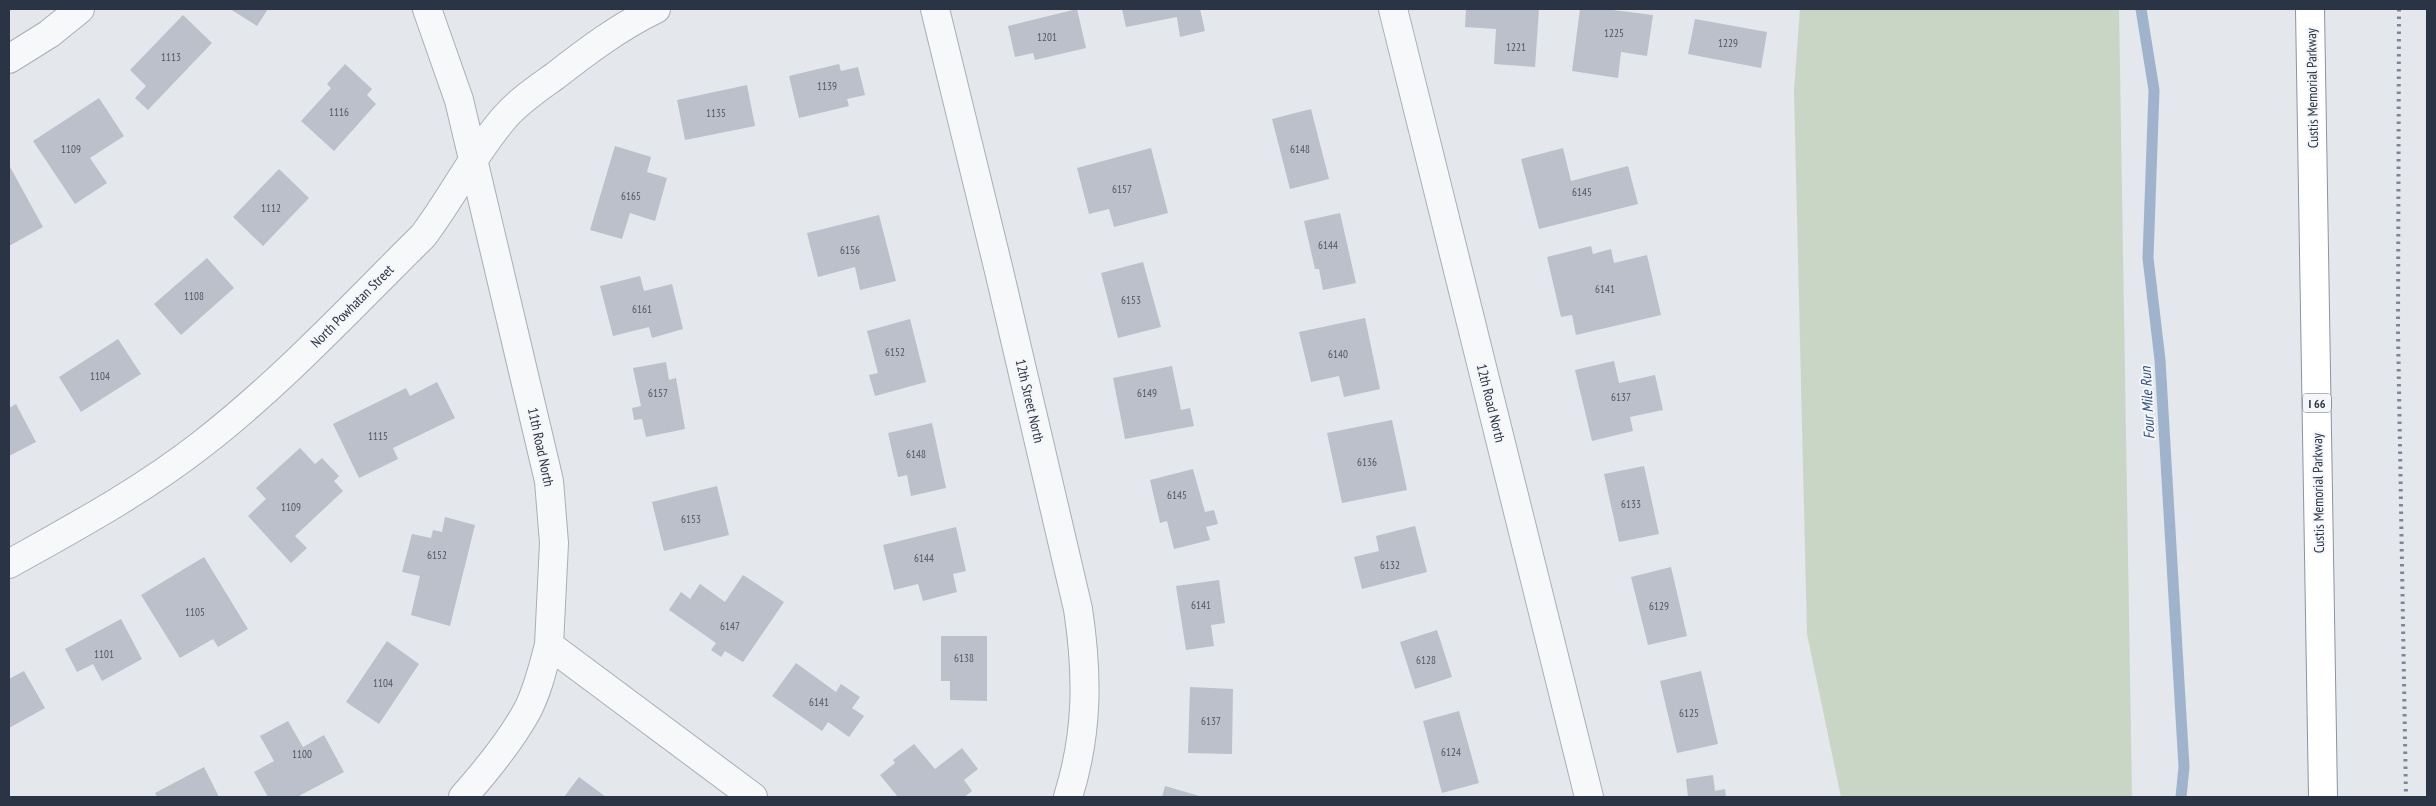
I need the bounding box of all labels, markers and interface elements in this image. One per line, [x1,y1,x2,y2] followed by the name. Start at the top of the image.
[1604,26,1624,40] house number: 1225
[2302,27,2322,148] street label: Custis Memorial Parkway
[1037,30,1057,44] house number: 1201
[1718,36,1738,50] house number: 1229
[1506,40,1526,54] house number: 1221
[161,50,181,64] house number: 1113
[817,79,837,93] house number: 1139
[329,105,349,119] house number: 1116
[706,106,726,120] house number: 1135
[61,142,81,156] house number: 1109
[1290,142,1310,156] house number: 6148
[1112,182,1132,196] house number: 6157
[1572,185,1592,199] house number: 6145
[621,189,641,203] house number: 6165
[261,201,281,215] house number: 1112
[1318,238,1338,252] house number: 6144
[840,243,860,257] house number: 6156
[307,261,397,351] street label: North Powhatan Street
[1595,282,1615,296] house number: 6141
[184,289,204,303] house number: 1108
[1121,293,1141,307] house number: 6153
[632,302,652,316] house number: 6161
[885,345,905,359] house number: 6152
[1328,347,1348,361] house number: 6140
[1012,357,1048,445] street label: 12th Street North
[1473,362,1509,444] street label: 12th Road North
[2136,365,2158,440] water label: Four Mile Run
[90,369,110,383] house number: 1104
[648,386,668,400] house number: 6157
[1137,386,1157,400] house number: 6149
[1611,390,1631,404] house number: 6137
[2303,393,2331,412] road number: I 66
[524,406,558,488] street label: 11th Road North
[368,429,388,443] house number: 1115
[2308,432,2328,553] street label: Custis Memorial Parkway
[906,447,926,461] house number: 6148
[1357,455,1377,469] house number: 6136
[1167,488,1187,502] house number: 6145
[1621,497,1641,511] house number: 6133
[281,500,301,514] house number: 1109
[681,512,701,526] house number: 6153
[427,548,447,562] house number: 6152
[914,551,934,565] house number: 6144
[1380,558,1400,572] house number: 6132
[1191,598,1211,612] house number: 6141
[1649,599,1669,613] house number: 6129
[185,605,205,619] house number: 1105
[720,619,740,633] house number: 6147
[94,647,114,661] house number: 1101
[954,651,974,665] house number: 6138
[1416,653,1436,667] house number: 6128
[373,676,393,690] house number: 1104
[809,695,829,709] house number: 6141
[1679,706,1699,720] house number: 6125
[1201,714,1221,728] house number: 6137
[1441,745,1461,759] house number: 6124
[292,747,312,761] house number: 1100

